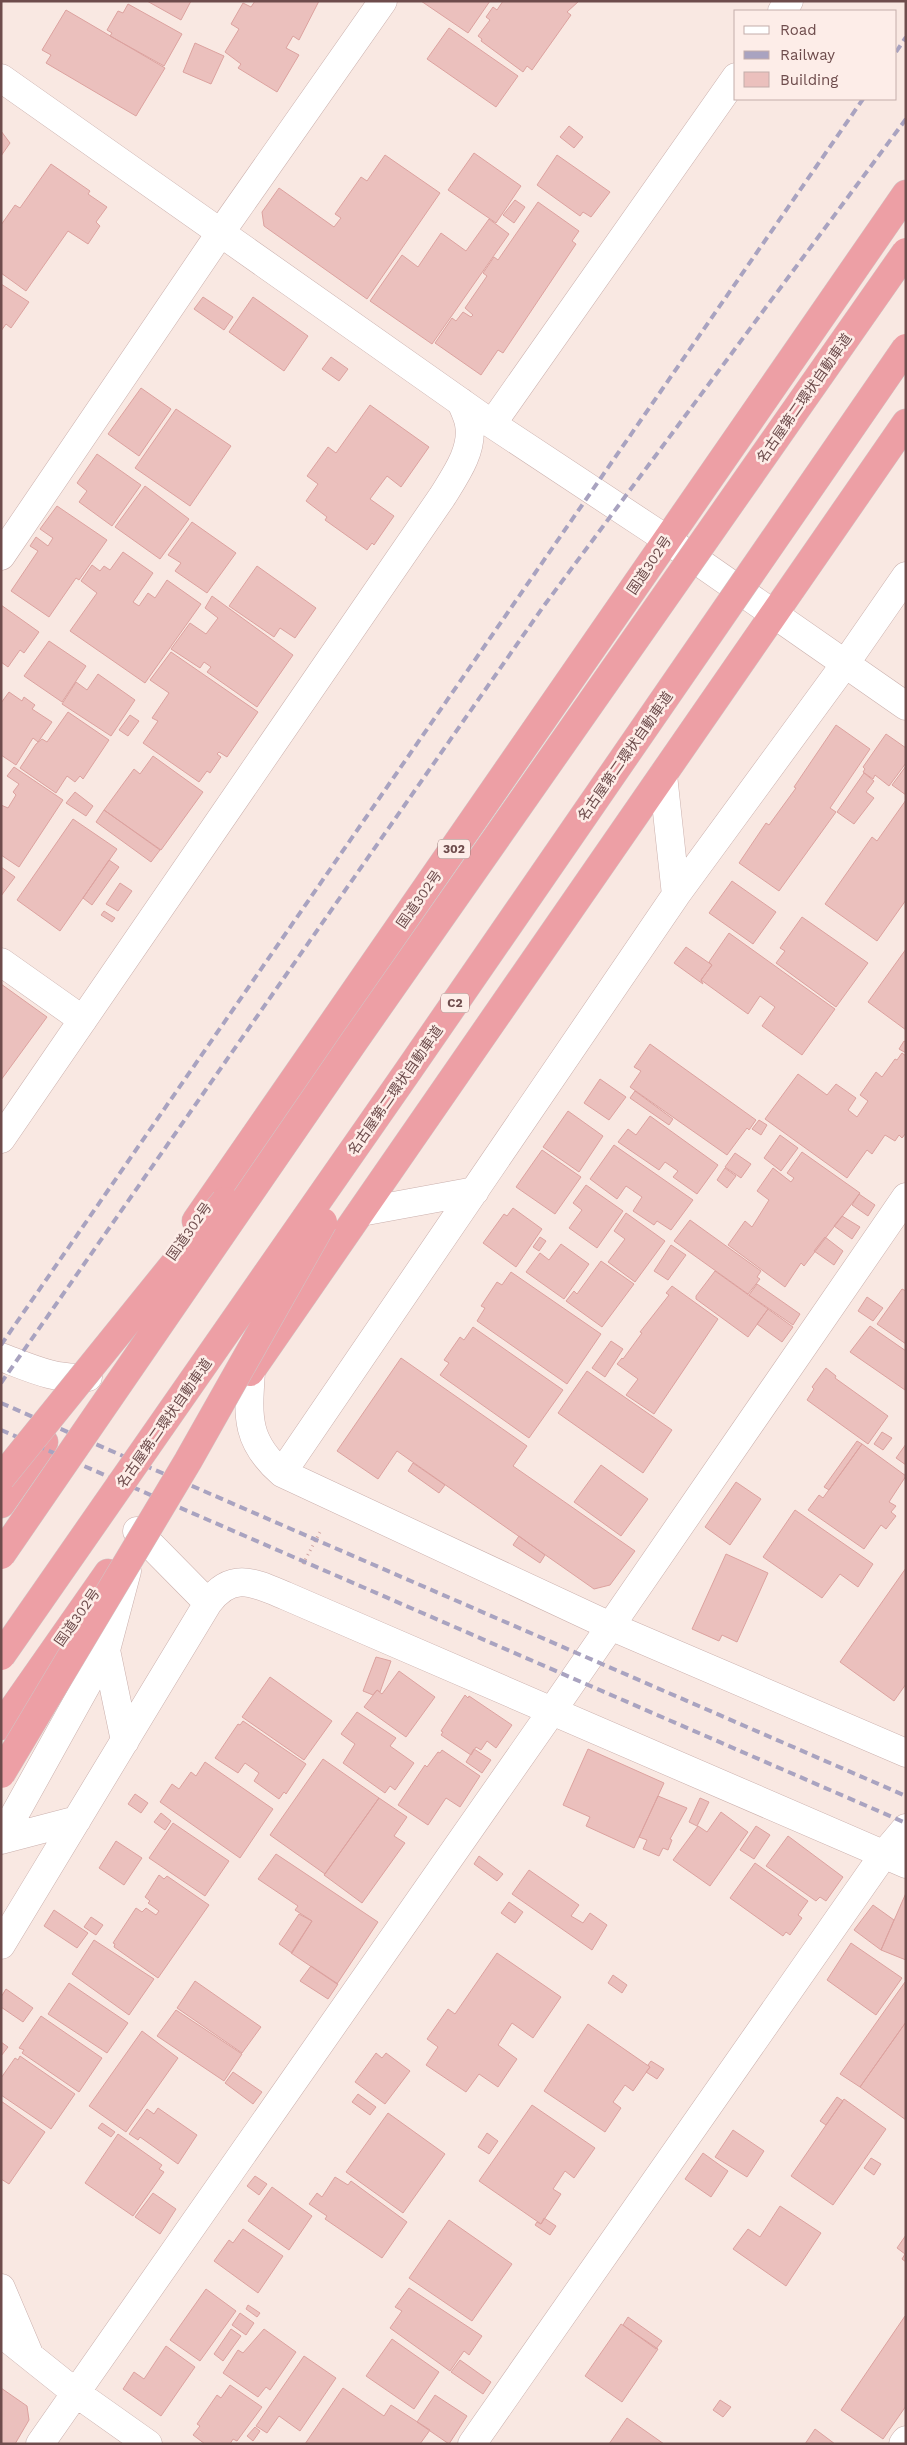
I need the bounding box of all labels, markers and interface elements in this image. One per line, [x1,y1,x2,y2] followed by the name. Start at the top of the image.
[734,10,897,100] legend
[780,21,817,39] text: Road
[780,46,835,64] text: Railway
[780,71,838,89] text: Building
[753,330,855,466] street label: 名古屋第二環状自動車道
[624,533,674,597] street label: 国道302号
[574,688,676,824] street label: 名古屋第二環状自動車道
[438,840,470,859] road number: 302
[393,867,445,931] street label: 国道302号
[441,994,469,1012] road number: C2
[344,1022,446,1158] street label: 名古屋第二環状自動車道
[163,1199,215,1263] street label: 国道302号
[113,1355,215,1491] street label: 名古屋第二環状自動車道
[51,1585,103,1649] street label: 国道302号

